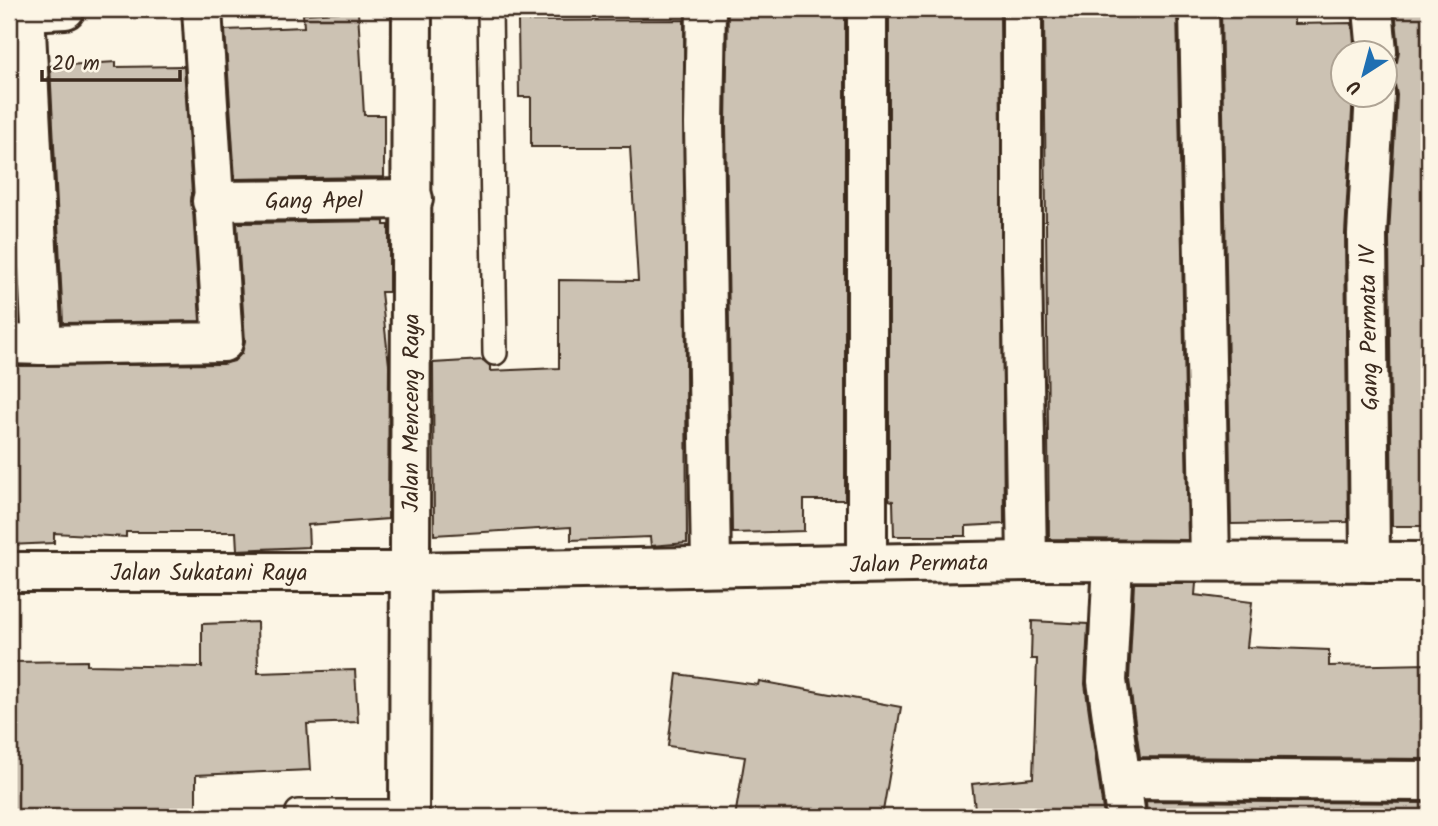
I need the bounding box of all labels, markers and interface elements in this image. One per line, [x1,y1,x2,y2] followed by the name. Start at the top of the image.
[42,38,180,82] scale bar
[1330,38,1400,108] north arrow
[52,48,100,81] text: 20 m
[1341,70,1369,102] text: U
[265,183,364,220] street label: Gang Apel
[1351,243,1389,411] street label: Gang Permata IV
[394,313,431,513] street label: Jalan Menceng Raya
[849,546,989,584] street label: Jalan Permata
[111,556,307,592] street label: Jalan Sukatani Raya

